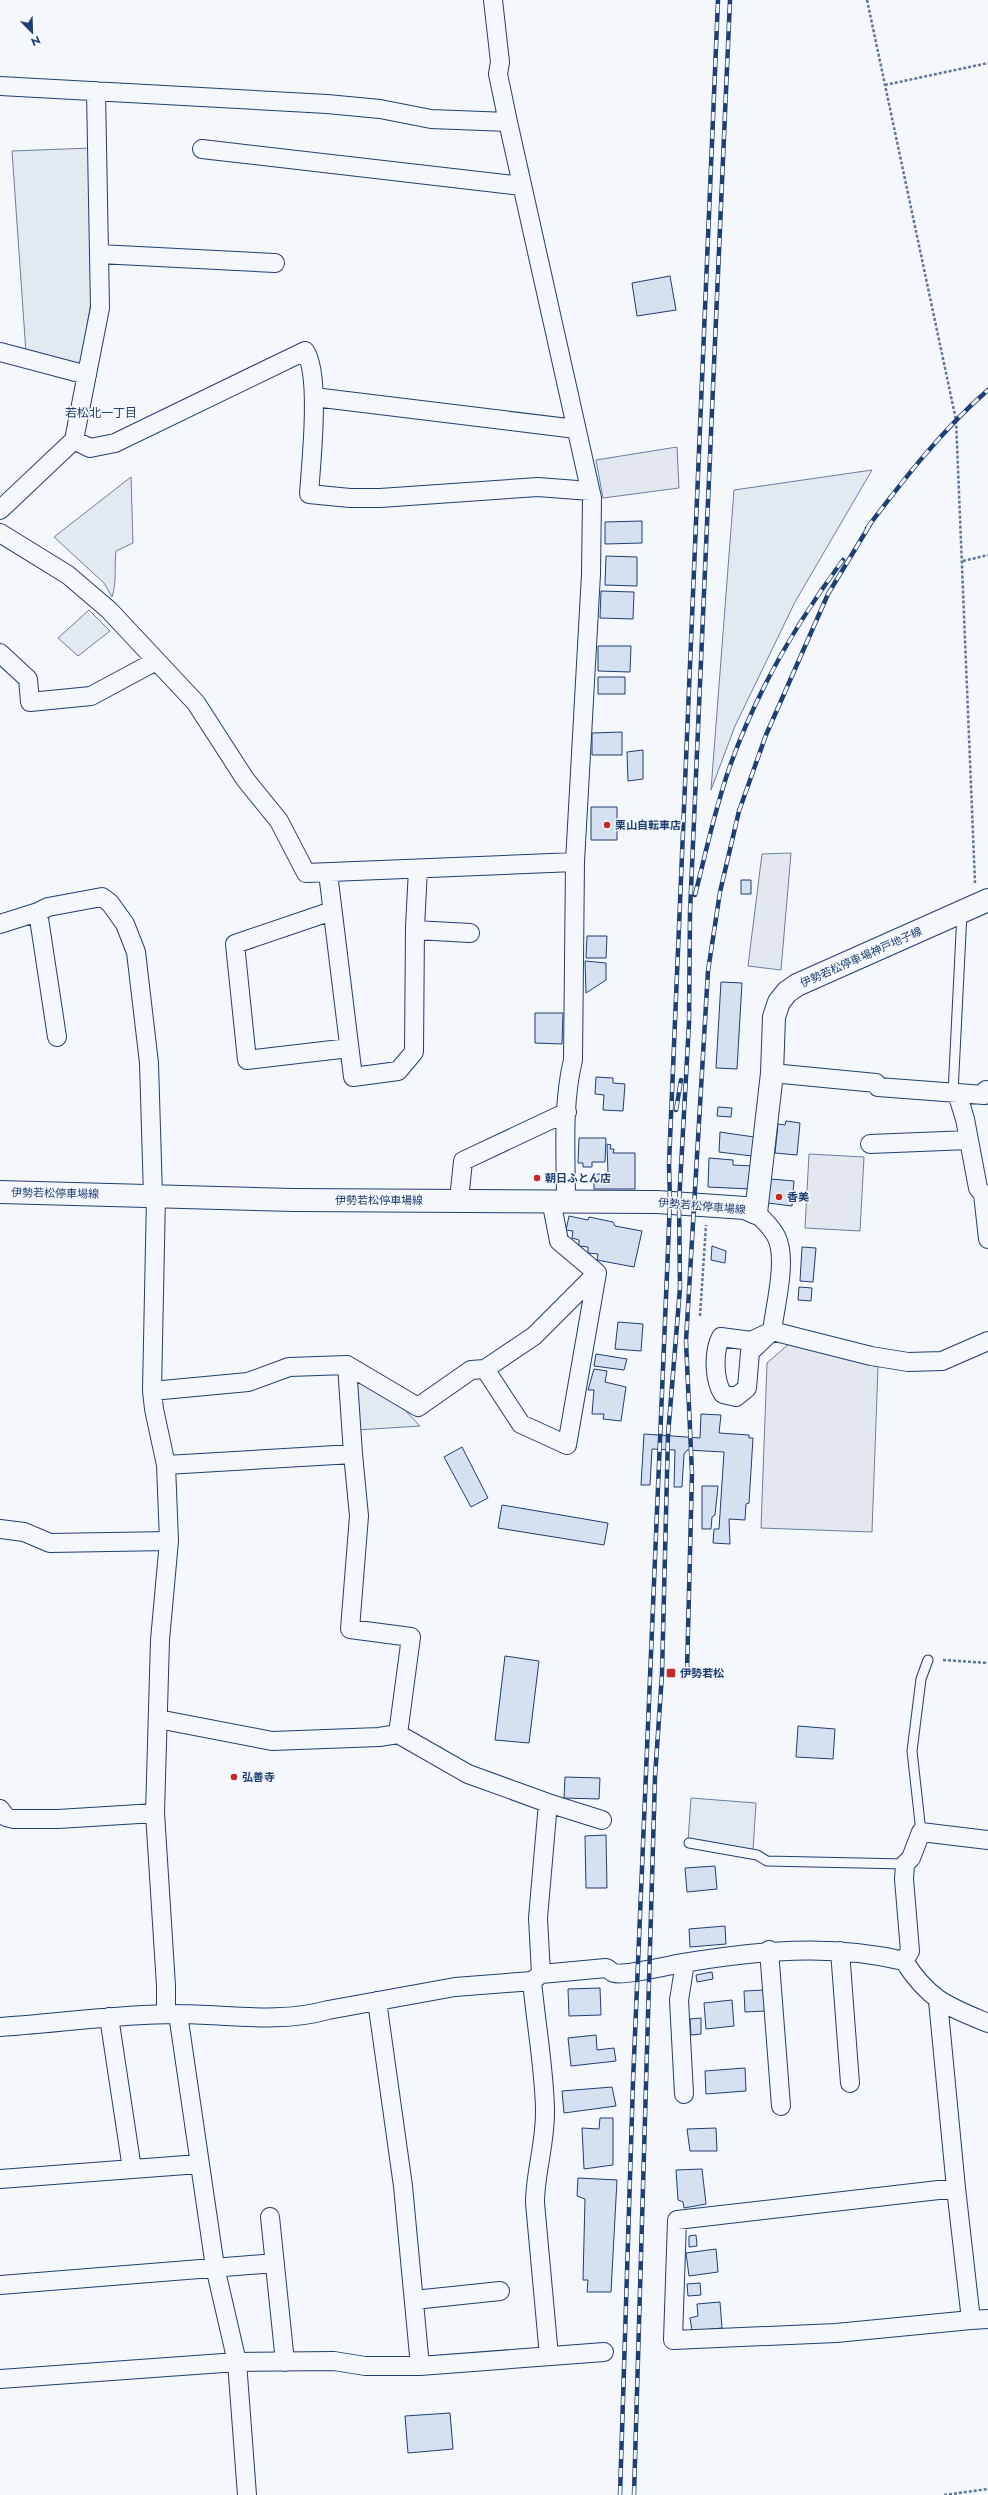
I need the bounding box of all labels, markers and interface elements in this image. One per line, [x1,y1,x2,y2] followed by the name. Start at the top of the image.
[12,12,52,52] north arrow
[29,32,43,50] text: N
[65,404,137,422] district label: 若松北一丁目
[615,817,681,833] place label: 栗山自転車店
[602,820,612,830] marker: 栗山自転車店
[797,923,925,991] street label: 伊勢若松停車場神戸地子線
[545,1170,611,1186] place label: 朝日ふとん店
[532,1173,542,1183] marker: 朝日ふとん店
[11,1184,99,1202] street label: 伊勢若松停車場線
[787,1189,809,1205] place label: 香美
[335,1192,423,1208] street label: 伊勢若松停車場線
[774,1192,784,1202] marker: 香美
[657,1194,747,1218] street label: 伊勢若松停車場線
[680,1665,724,1681] place label: 伊勢若松
[665,1667,677,1679] marker: 伊勢若松
[242,1769,275,1785] place label: 弘善寺
[229,1772,239,1782] marker: 弘善寺

